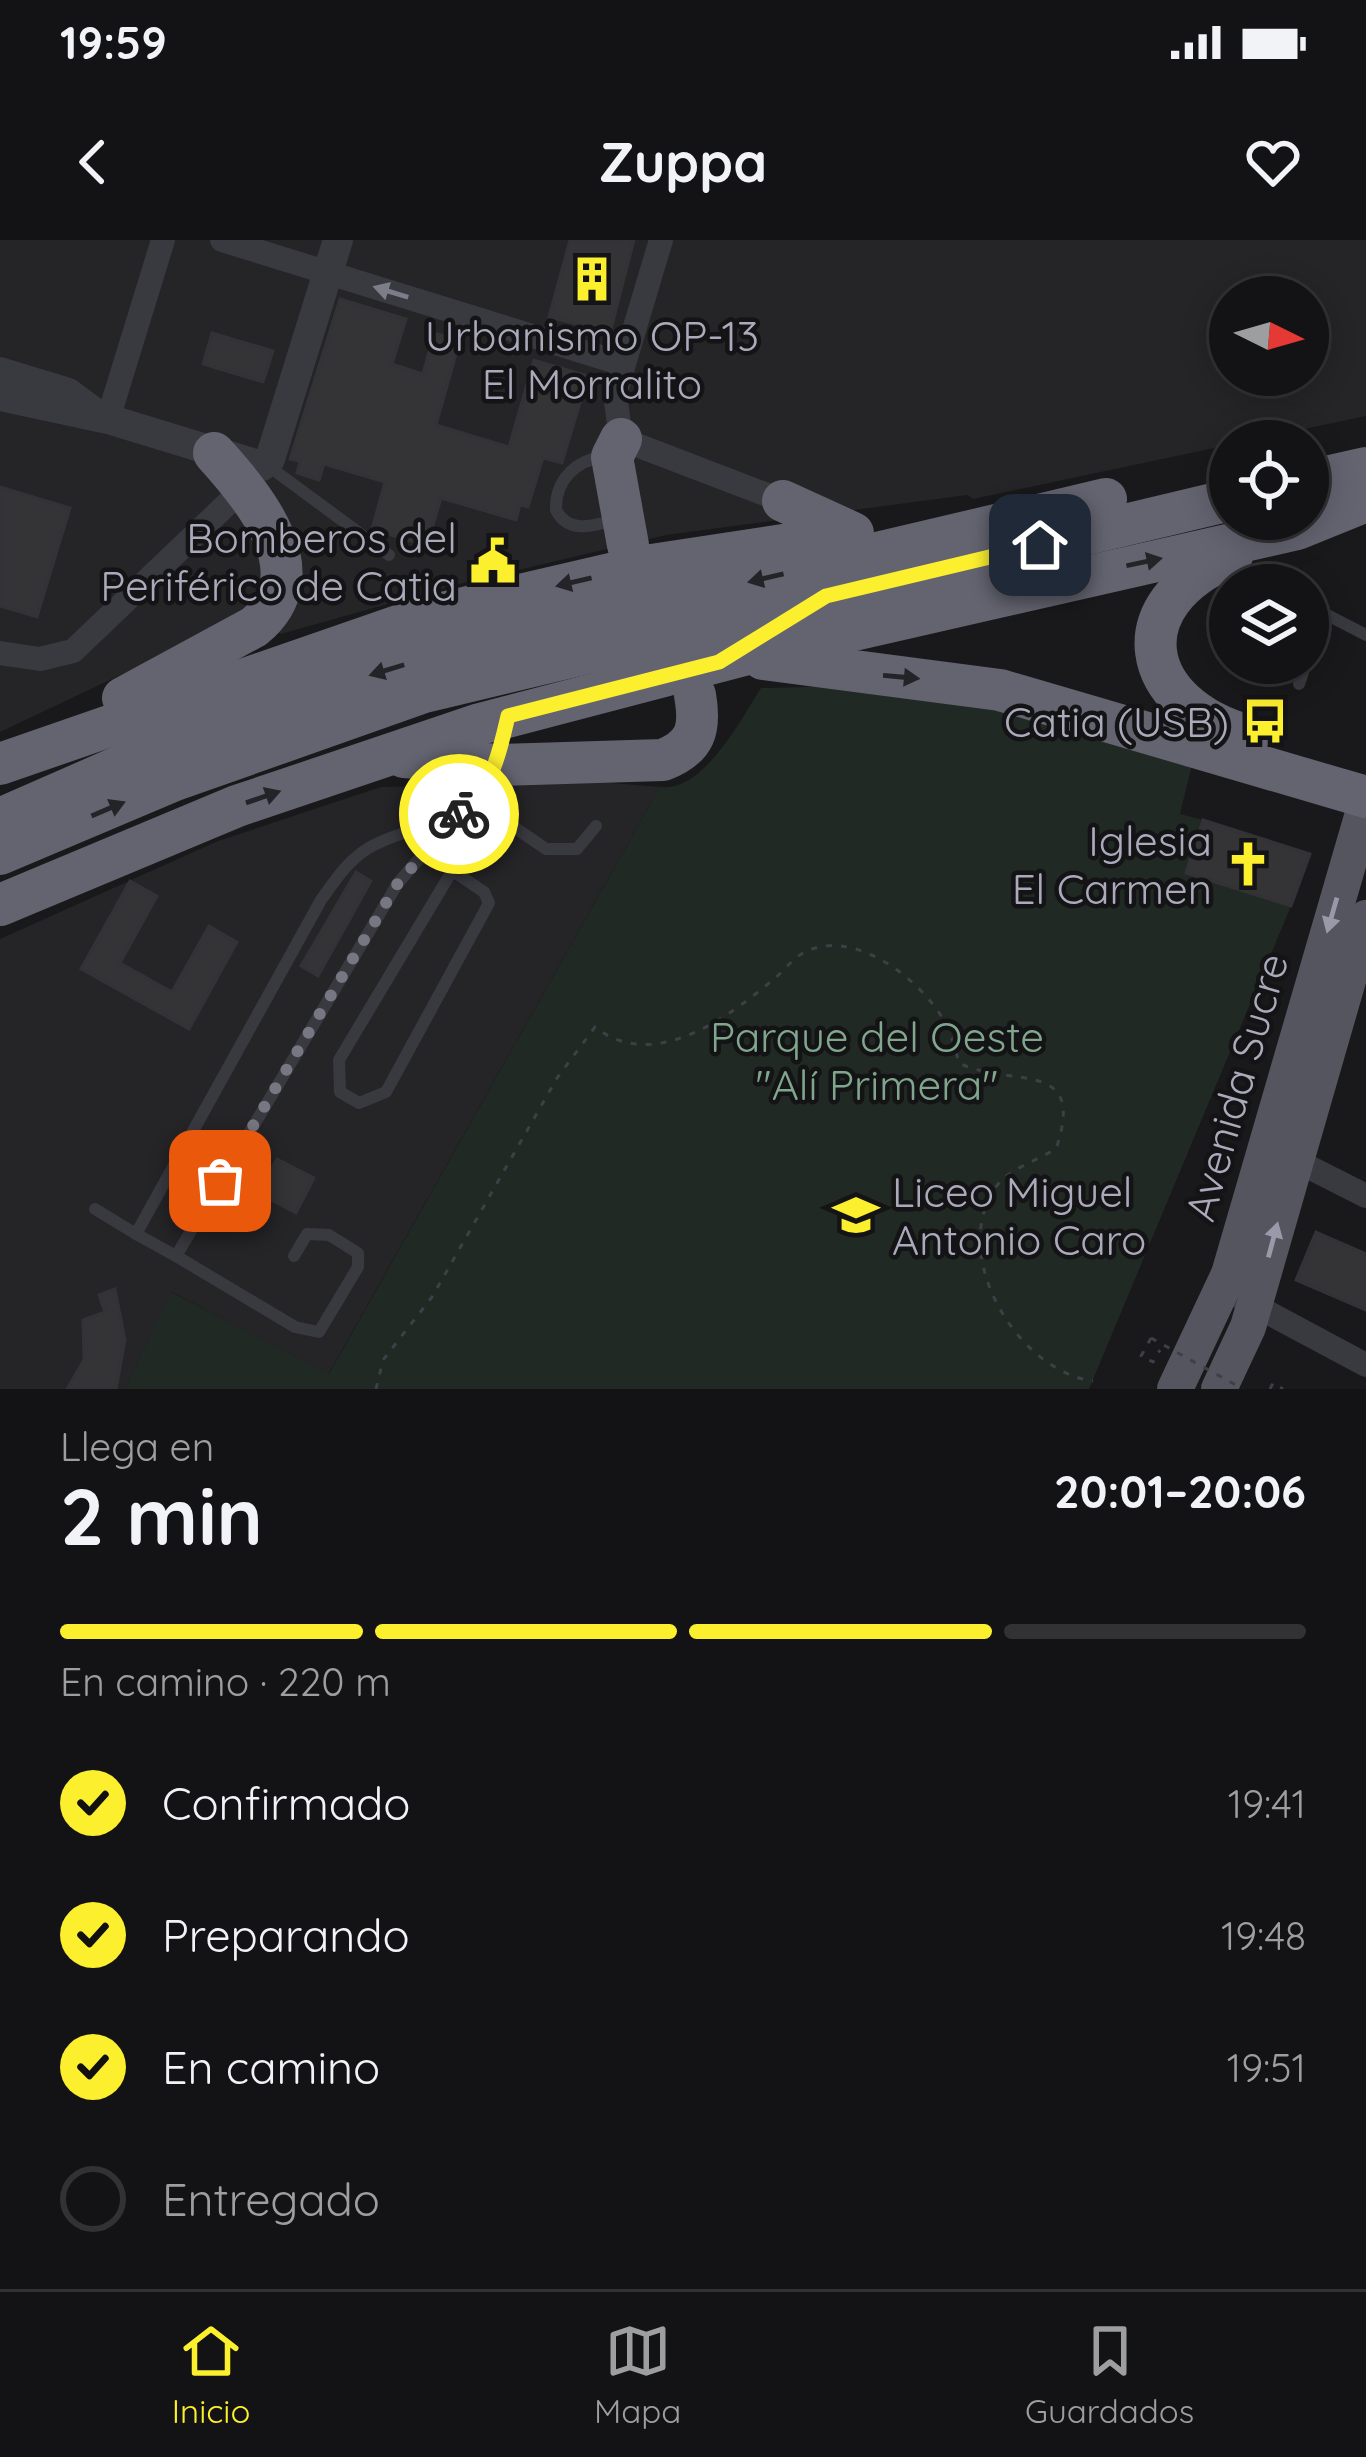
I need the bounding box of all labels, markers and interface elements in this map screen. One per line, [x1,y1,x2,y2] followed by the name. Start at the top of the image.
[60,14,167,70] text: 19:59
[599,128,767,196] text: Zuppa
[60,129,126,195] icon: back
[1240,129,1306,195] icon: heart
[567,254,617,304] building icon: Urbanismo OP-13 El Morralito
[1209,276,1329,396] north arrow
[1209,276,1329,684] map controls
[372,282,409,300] one-way arrow
[425,309,759,410] place label: Urbanismo OP-13 El Morralito
[1209,420,1329,540] button: locate
[989,494,1091,596] pin
[100,511,457,612] place label: Bomberos del Periférico de Catia
[1007,512,1073,578] icon: home
[468,536,518,586] public building icon: Bomberos del Periférico de Catia
[1126,551,1164,570] one-way arrow
[1209,564,1329,684] button: layers
[748,569,785,588] one-way arrow
[554,574,592,593] one-way arrow
[368,662,405,680] one-way arrow
[883,668,920,687] one-way arrow
[1004,695,1229,748] place label: Catia (USB)
[1240,696,1290,746] bus stop icon: Catia (USB)
[399,754,519,874] courier
[426,781,492,847] icon: bike
[245,786,282,805] one-way arrow
[90,799,126,818] one-way arrow
[1012,814,1212,915] place label: Iglesia El Carmen
[1223,839,1273,889] church icon: Iglesia El Carmen
[1322,897,1340,934] one-way arrow
[1173,947,1299,1227] street label: Avenida Sucre
[710,1010,1044,1111] park label: Parque del Oeste "Alí Primera"
[169,1130,271,1232] pin
[187,1148,253,1214] icon: bag
[892,1165,1146,1266] place label: Liceo Miguel Antonio Caro
[831,1190,881,1240] school or university icon: Liceo Miguel Antonio Caro
[1265,1221,1284,1258] one-way arrow
[60,1422,214,1471] text: Llega en
[1054,1463,1306,1519] text: 20:01–20:06
[60,1467,263,1565] text: 2 min
[60,1657,391,1706] text: En camino · 220 m
[60,1770,126,1836] icon: check
[162,1775,410,1831] text: Confirmado
[1228,1779,1306,1828] text: 19:41
[60,1902,126,1968] icon: check
[162,1907,410,1963] text: Preparando
[1221,1911,1306,1960] text: 19:48
[60,2034,126,2100] icon: check
[162,2039,380,2095] text: En camino
[1227,2043,1306,2092] text: 19:51
[162,2171,380,2227] text: Entregado
[172,2318,250,2431] tab: Inicio
[594,2318,681,2431] tab: Mapa
[1025,2318,1194,2431] tab: Guardados

